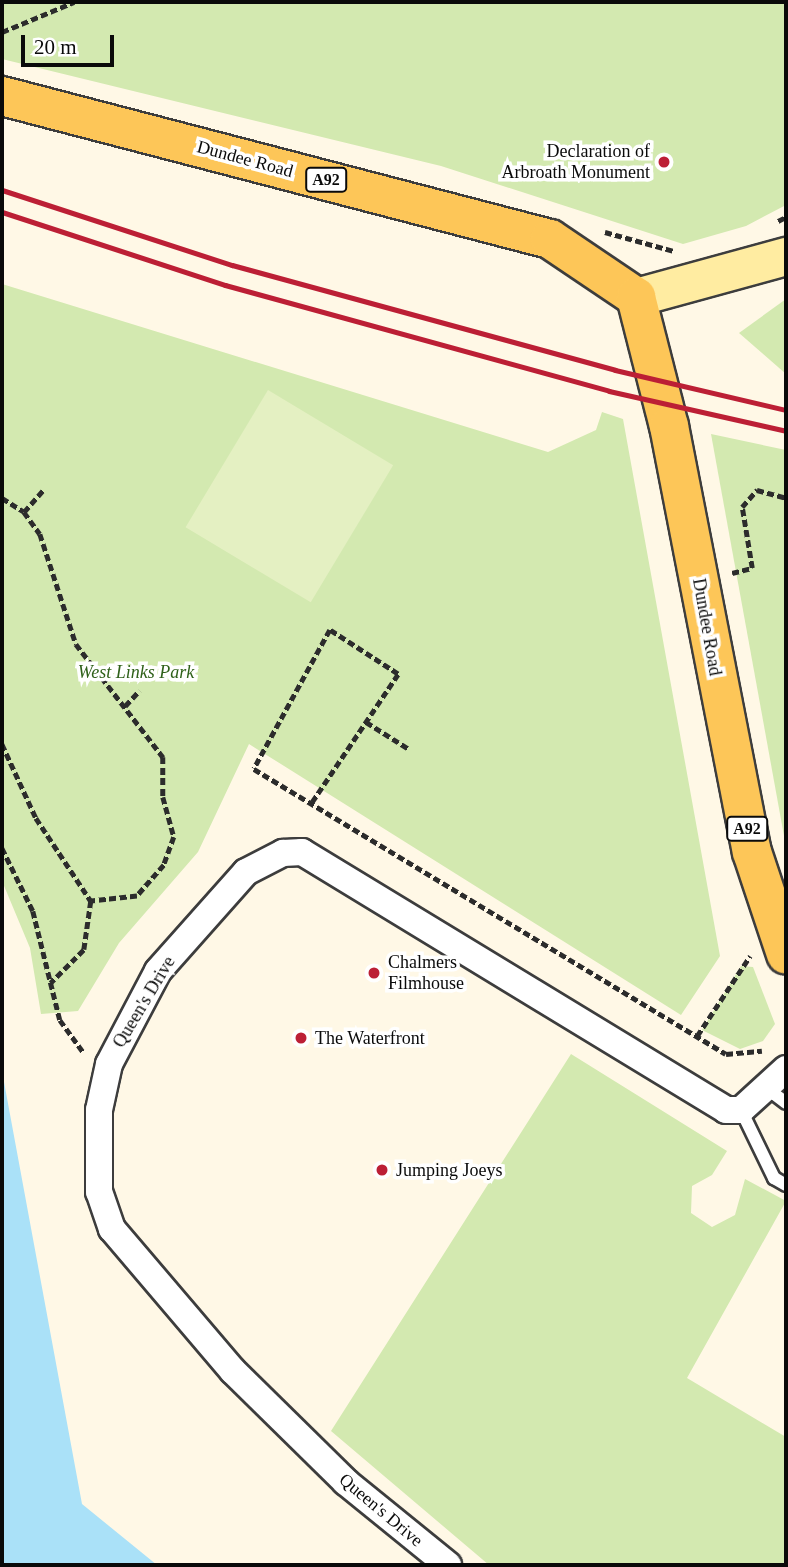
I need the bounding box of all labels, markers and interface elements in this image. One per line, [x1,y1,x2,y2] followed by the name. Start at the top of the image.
[24,21,117,65] scale bar
[34,35,77,59] text: 20 m
[195,136,295,182] street label: Dundee Road
[502,141,650,184] place label: Declaration of Arbroath Monument
[656,154,672,170] marker: Declaration of Arbroath Monument
[305,168,347,192] road number: A92
[688,577,726,677] street label: Dundee Road
[78,661,194,683] park label: West Links Park
[726,816,768,842] road number: A92
[108,952,180,1052] street label: Queen's Drive
[388,952,464,995] place label: Chalmers Filmhouse
[366,965,382,981] marker: Chalmers Filmhouse
[315,1027,425,1049] place label: The Waterfront
[293,1030,309,1046] marker: The Waterfront
[396,1159,503,1181] place label: Jumping Joeys
[374,1162,390,1178] marker: Jumping Joeys
[335,1469,427,1551] street label: Queen's Drive

